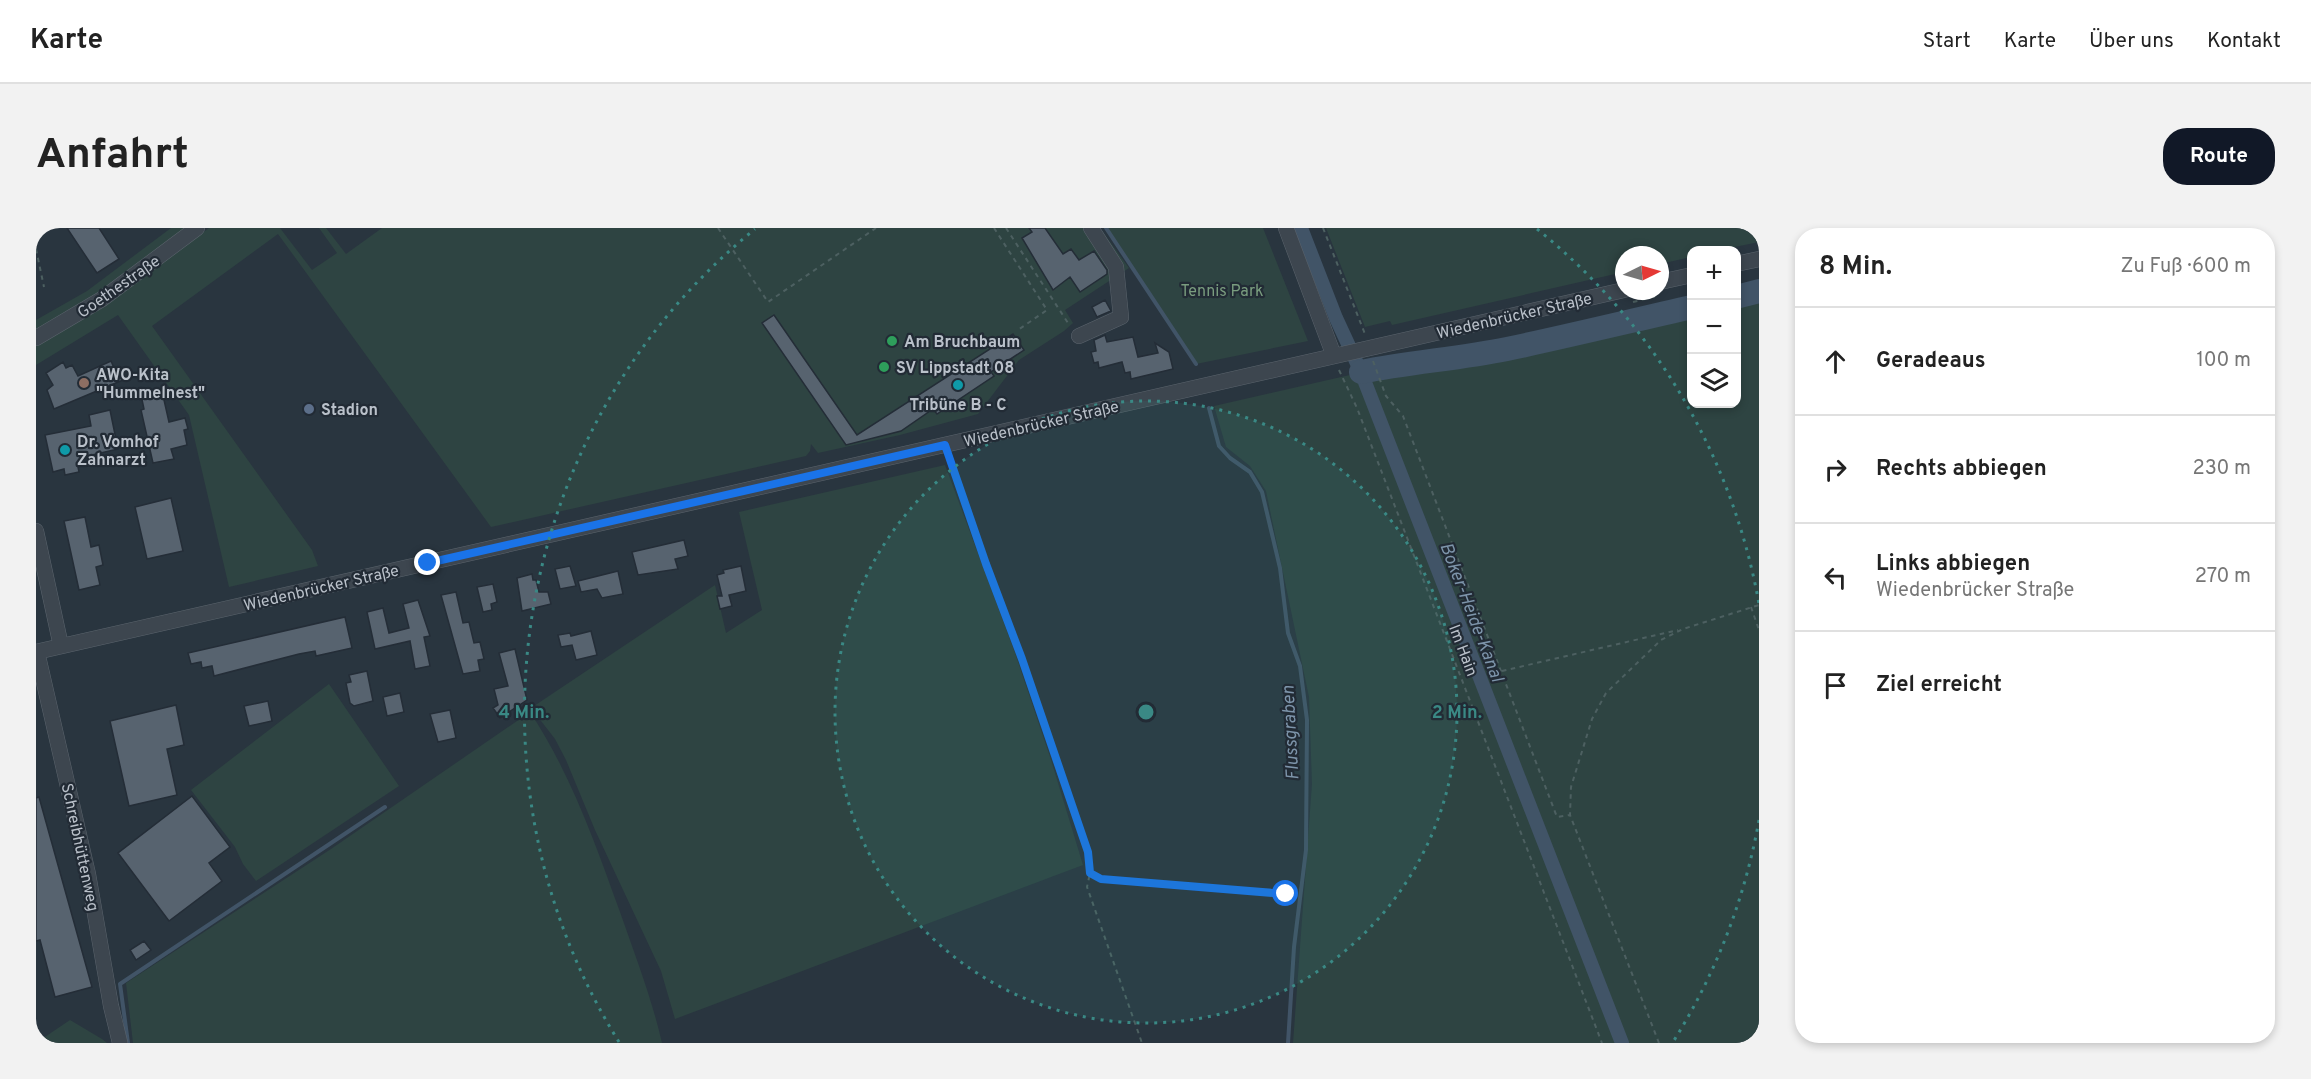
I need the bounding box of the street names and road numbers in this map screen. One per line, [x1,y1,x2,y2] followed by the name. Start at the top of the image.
[74,252,164,324] street label: Goethestraße
[1435,289,1594,345] street label: Wiedenbrücker Straße
[962,397,1121,453] street label: Wiedenbrücker Straße
[242,561,401,617] street label: Wiedenbrücker Straße
[1443,622,1481,680] street label: Im Hain
[56,782,102,913] street label: Schreibhüttenweg

